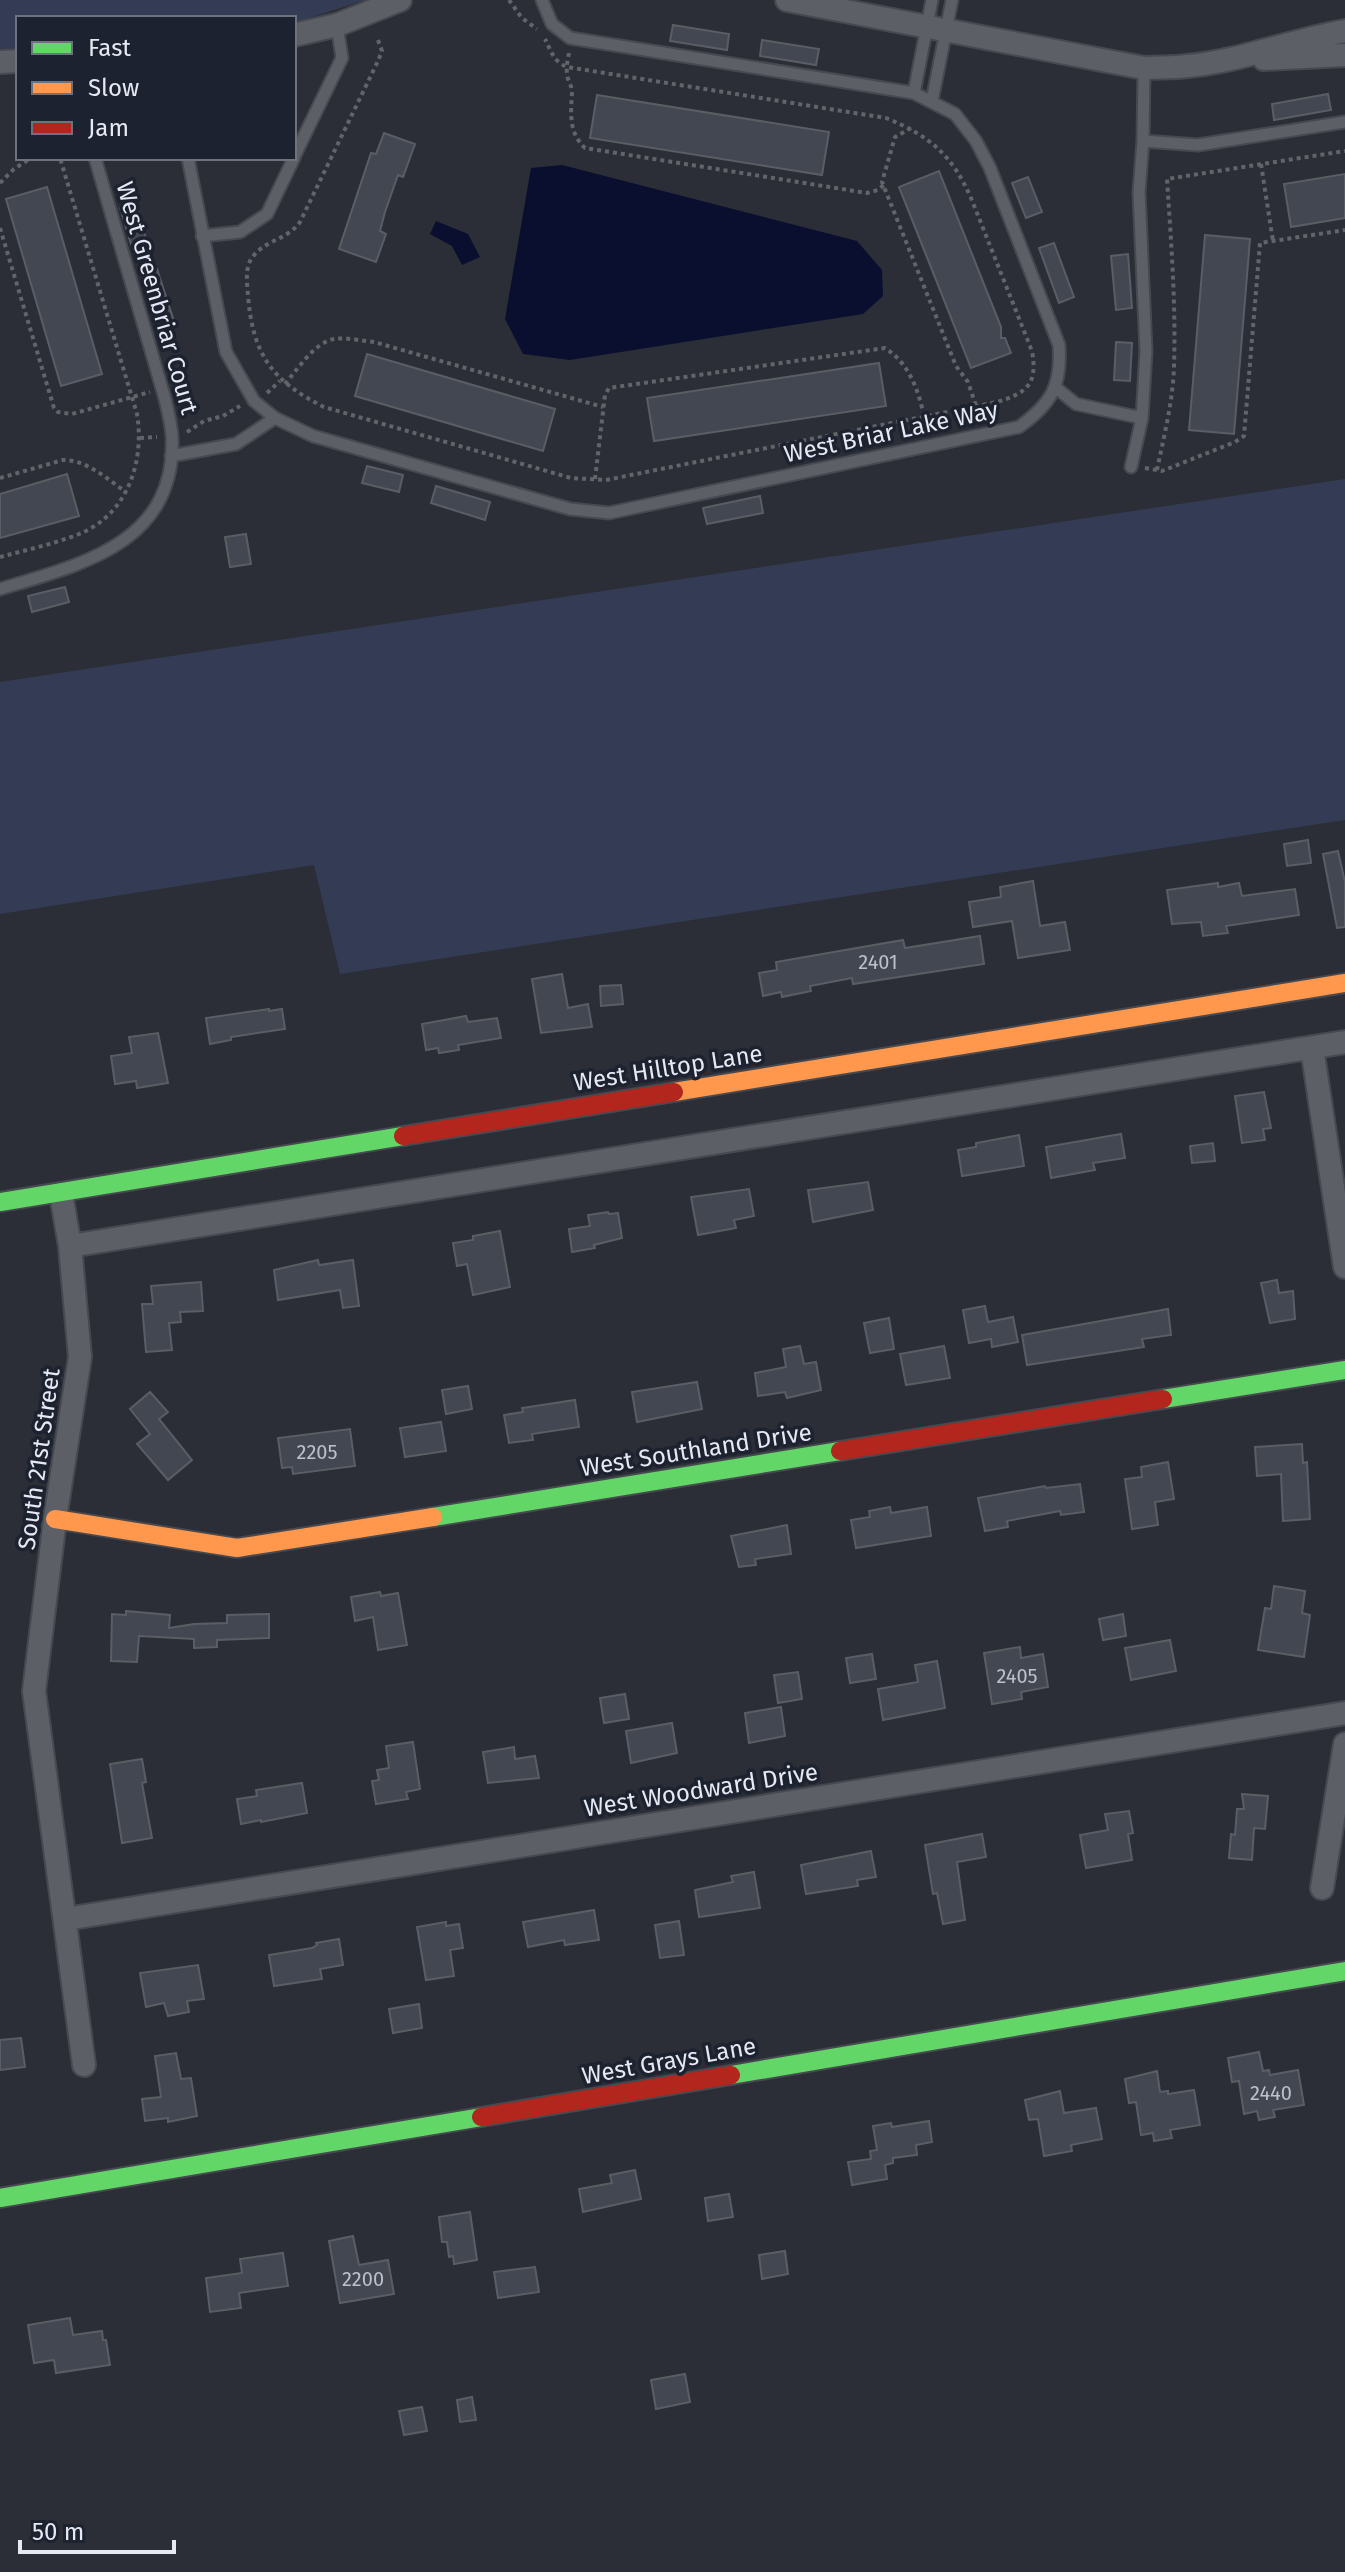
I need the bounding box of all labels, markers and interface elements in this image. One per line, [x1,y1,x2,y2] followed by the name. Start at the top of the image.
[16,16,296,160] legend
[88,34,131,62] text: Fast
[88,74,139,102] text: Slow
[88,114,129,142] text: Jam
[110,178,204,418] street label: West Greenbriar Court
[781,396,1001,468] street label: West Briar Lake Way
[858,950,898,974] house number: 2401
[572,1039,764,1097] street label: West Hilltop Lane
[12,1366,66,1552] street label: South 21st Street
[578,1418,814,1482] street label: West Southland Drive
[297,1440,337,1464] house number: 2205
[996,1664,1038,1688] house number: 2405
[582,1758,820,1822] street label: West Woodward Drive
[580,2032,758,2090] street label: West Grays Lane
[1250,2081,1292,2105] house number: 2440
[342,2267,384,2291] house number: 2200
[20,2504,174,2554] scale bar
[32,2518,84,2546] text: 50 m

